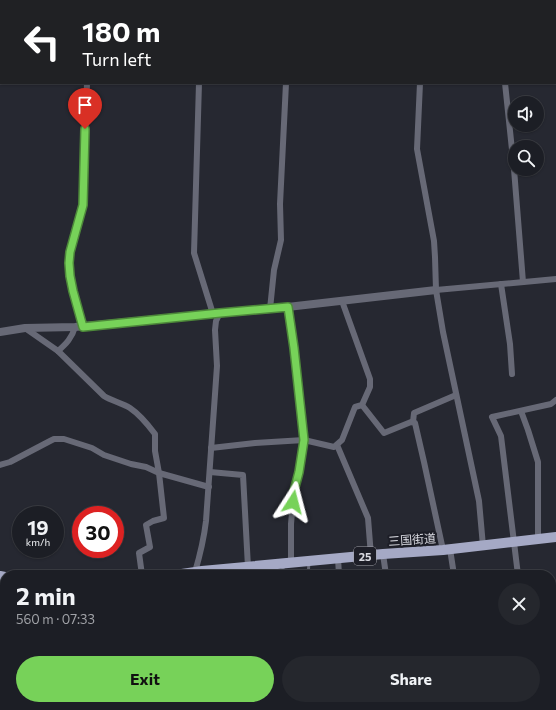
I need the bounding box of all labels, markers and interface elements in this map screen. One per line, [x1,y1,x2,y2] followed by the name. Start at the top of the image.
[82,14,160,48] text: 180 m
[16,16,68,68] icon: left
[82,48,151,70] text: Turn left
[68,88,102,129] pin
[74,94,96,116] icon: arrive
[508,96,544,176] map controls
[508,96,544,132] button: sound
[508,140,544,176] button: search
[272,481,314,523] position arrow
[72,506,124,558] speed limit sign: 30
[27,515,49,539] text: 19
[388,530,436,548] street label: 三国街道
[26,536,50,548] text: km/h
[354,547,376,565] road number: 25
[16,581,76,610] text: 2 min
[498,583,540,625] button: close
[16,611,95,627] text: 560 m · 07:33
[16,656,274,702] button: Exit
[282,656,540,702] button: Share

